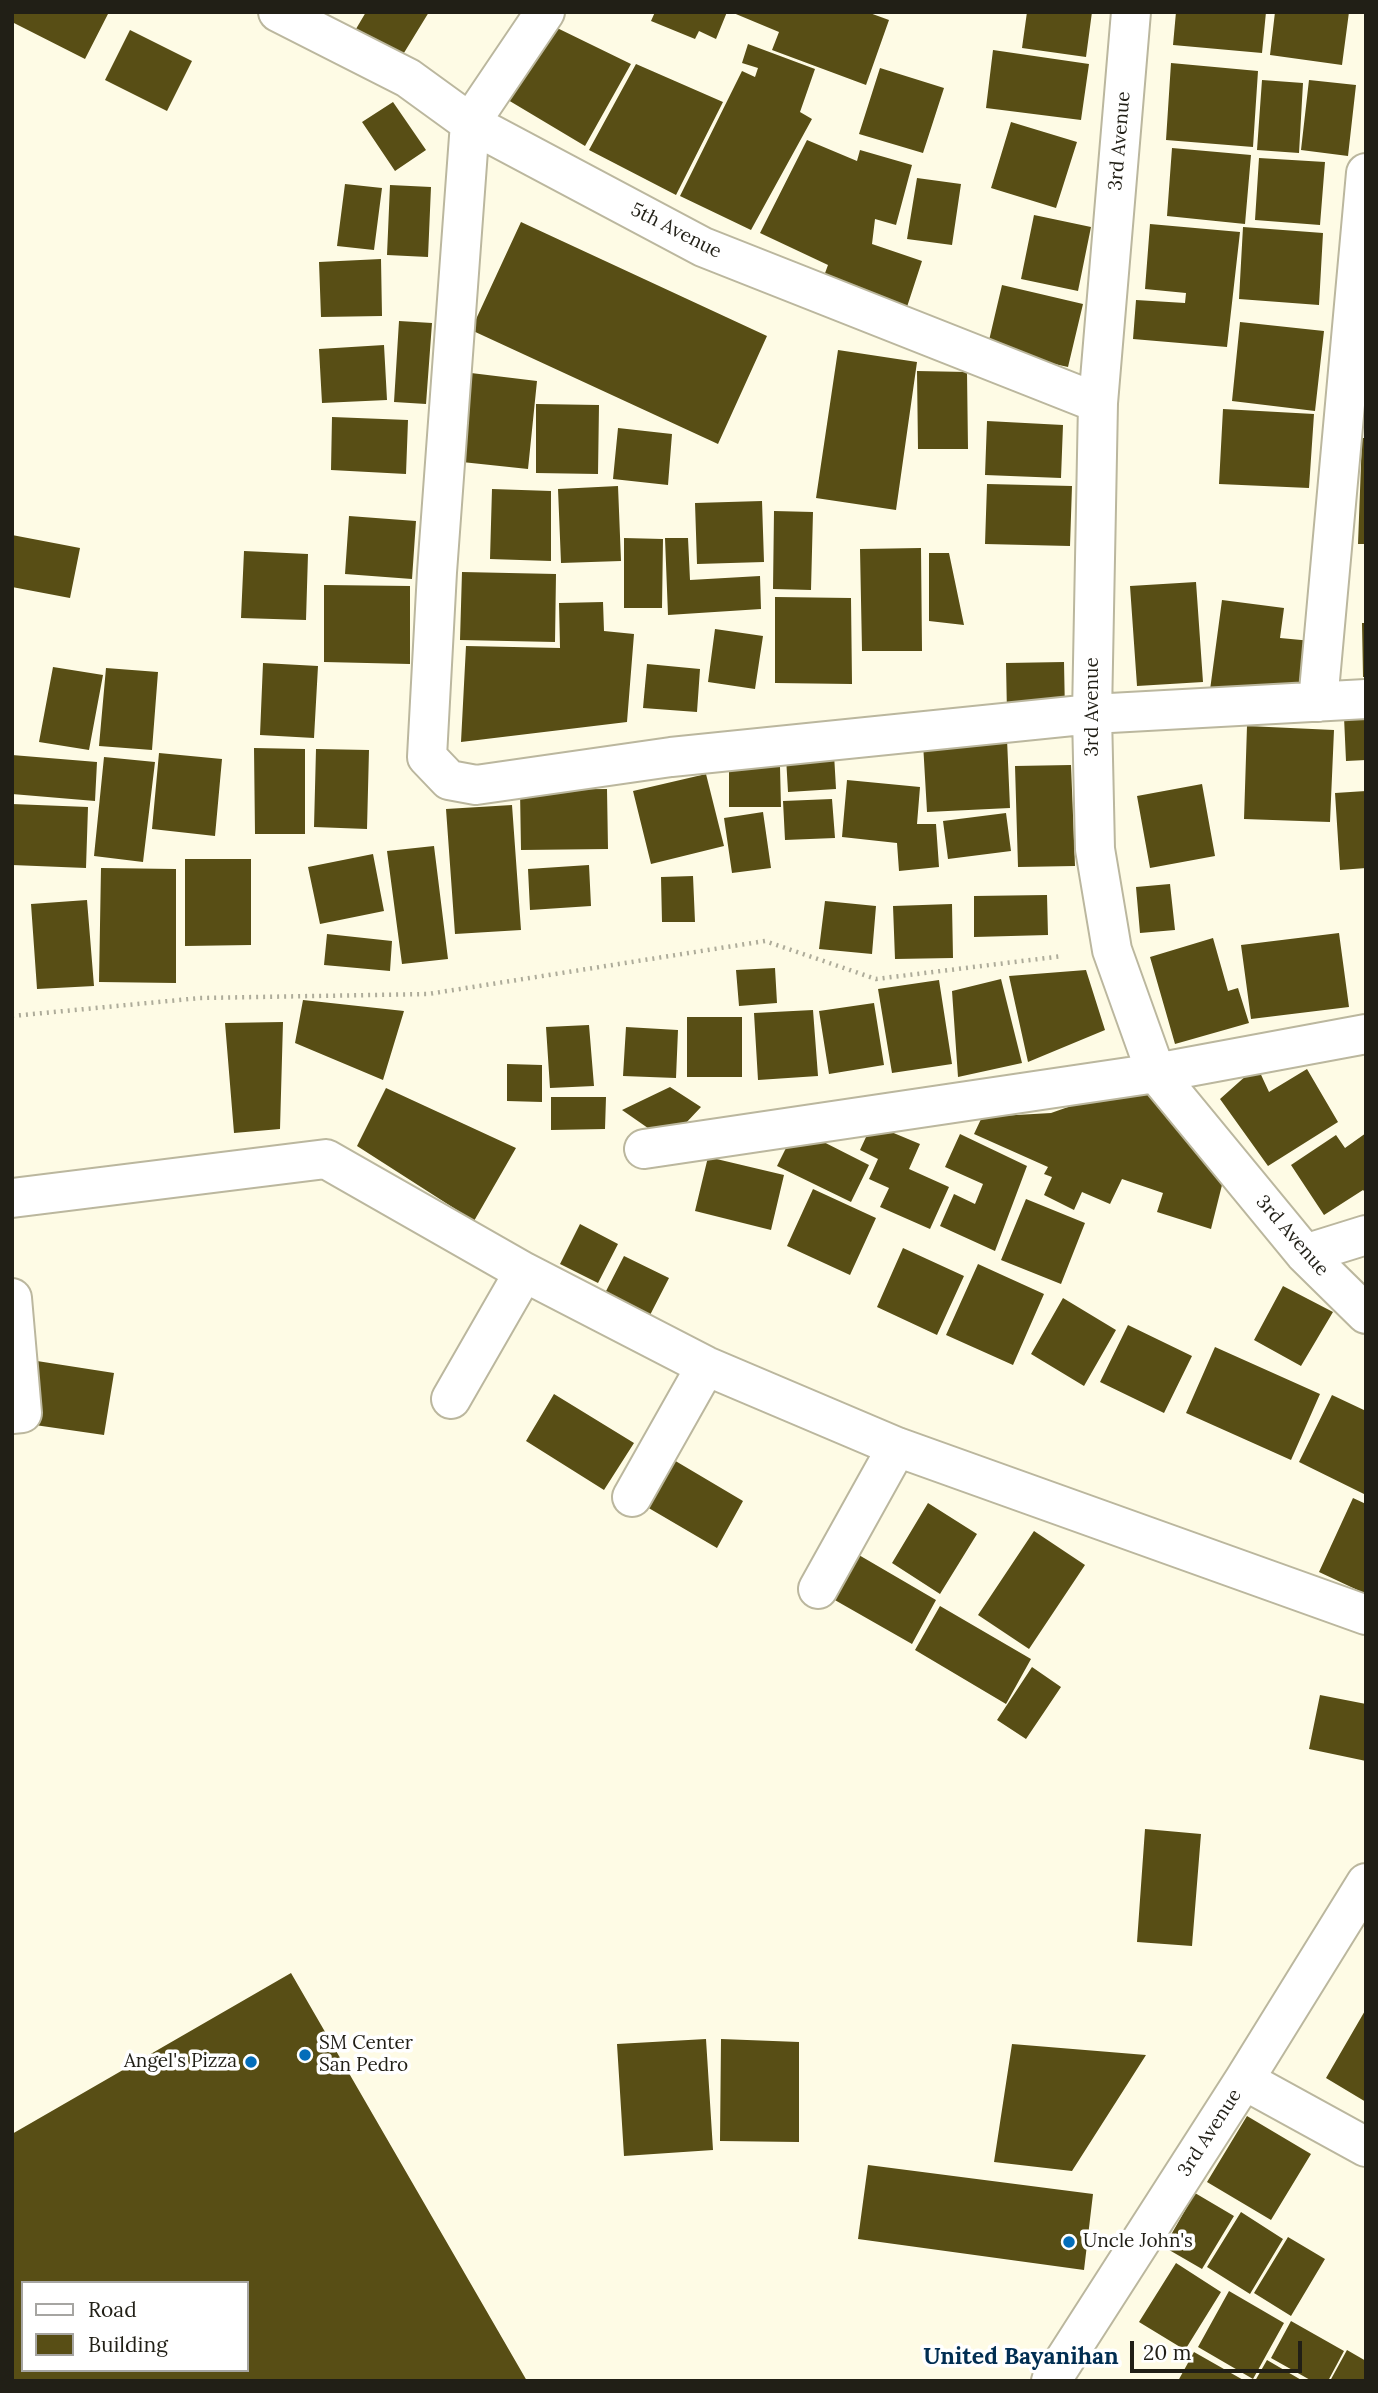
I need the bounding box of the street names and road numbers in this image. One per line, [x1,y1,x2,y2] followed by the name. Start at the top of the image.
[1104,90,1136,192] street label: 3rd Avenue
[627,198,725,264] street label: 5th Avenue
[1082,657,1104,757] street label: 3rd Avenue
[1251,1191,1333,1281] street label: 3rd Avenue
[1173,2085,1247,2181] street label: 3rd Avenue

